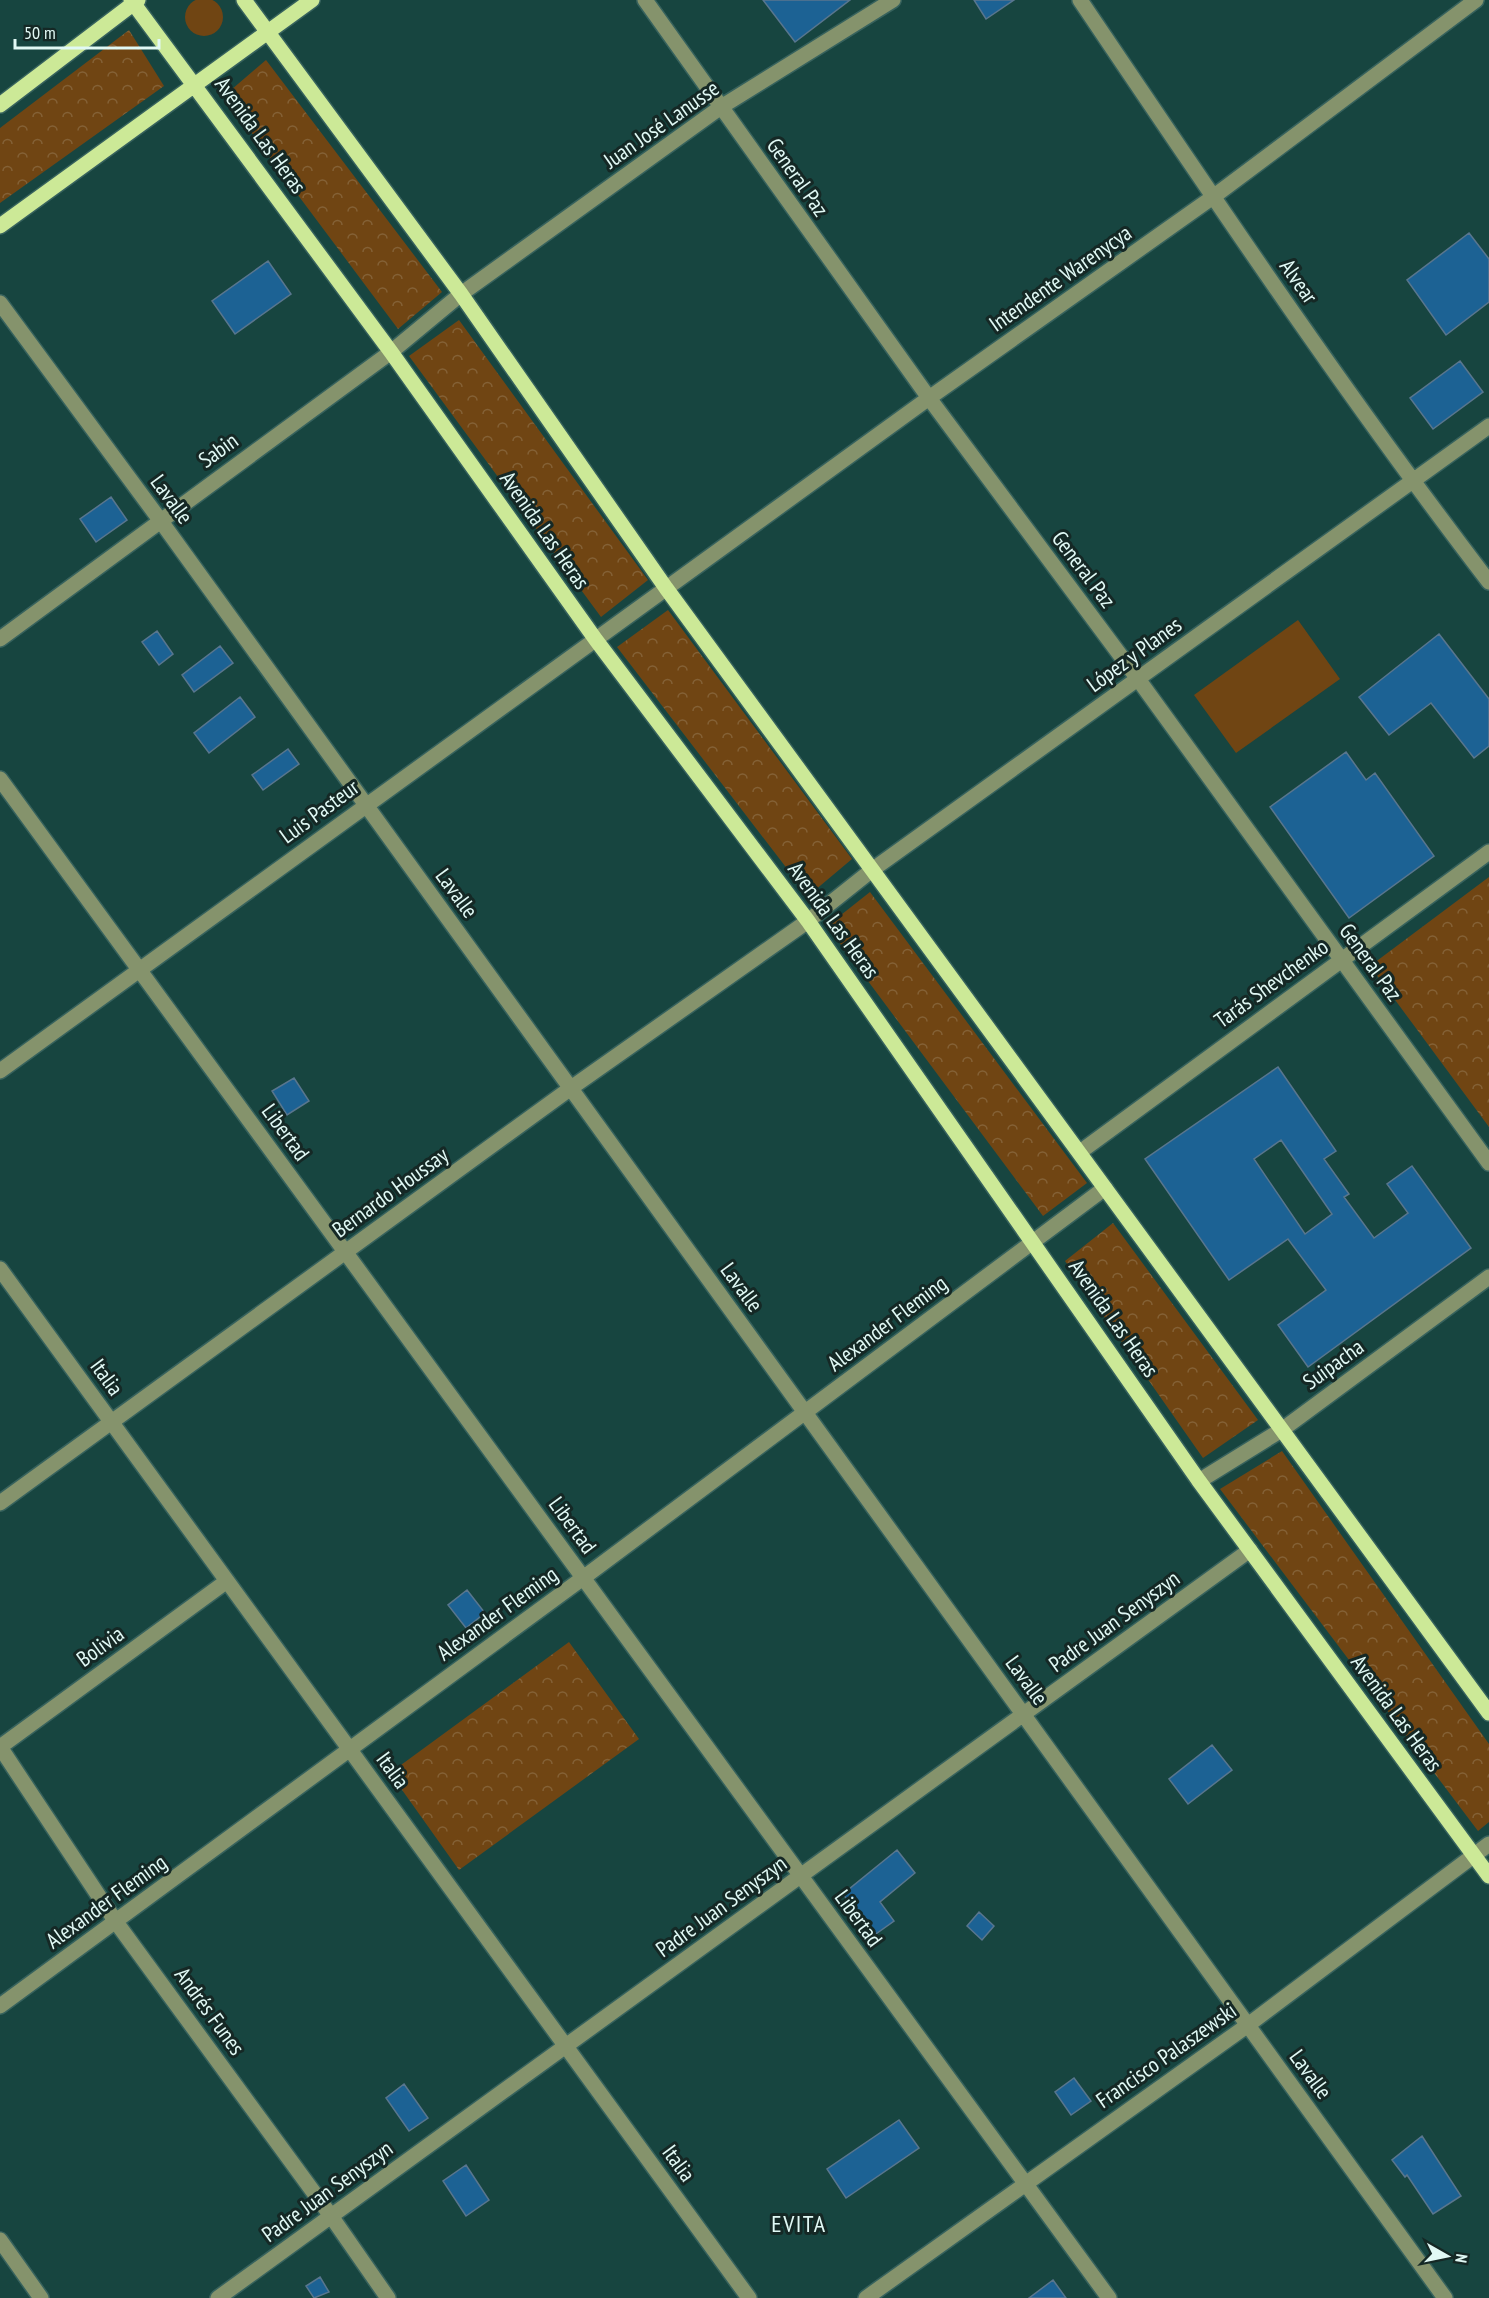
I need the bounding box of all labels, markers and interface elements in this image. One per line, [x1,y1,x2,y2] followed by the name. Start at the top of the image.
[15,12,159,50] scale bar
[24,21,56,44] text: 50 m
[209,71,313,199] street label: Avenida Las Heras
[597,74,724,175] street label: Juan José Lanusse
[761,132,835,222] street label: General Paz
[983,218,1137,338] street label: Intendente Warenycya
[1274,253,1324,309] street label: Alvear
[193,426,243,474] street label: Sabin
[494,466,596,594] street label: Avenida Las Heras
[145,469,199,529] street label: Lavalle
[1046,525,1122,613] street label: General Paz
[1081,610,1187,698] street label: López y Planes
[274,773,364,849] street label: Luis Pasteur
[782,856,886,984] street label: Avenida Las Heras
[430,863,484,923] street label: Lavalle
[1333,918,1409,1006] street label: General Paz
[1209,932,1333,1034] street label: Tarás Shevchenko
[256,1098,316,1166] street label: Libertad
[327,1140,454,1243] street label: Bernardo Houssay
[1063,1254,1165,1382] street label: Avenida Las Heras
[715,1257,769,1317] street label: Lavalle
[822,1269,952,1377] street label: Alexander Fleming
[1297,1333,1369,1395] street label: Suipacha
[84,1353,130,1401] street label: Italia
[543,1491,603,1559] street label: Libertad
[431,1560,563,1666] street label: Alexander Fleming
[1043,1564,1185,1678] street label: Padre Juan Senyszyn
[71,1619,129,1673] street label: Bolivia
[1345,1649,1449,1777] street label: Avenida Las Heras
[1000,1650,1054,1710] street label: Lavalle
[370,1746,416,1794] street label: Italia
[40,1848,172,1954] street label: Alexander Fleming
[650,1849,792,1963] street label: Padre Juan Senyszyn
[829,1884,889,1952] street label: Libertad
[169,1962,251,2060] street label: Andrés Funes
[1090,1996,1242,2114] street label: Francisco Palaszewski
[1284,2044,1338,2104] street label: Lavalle
[256,2134,398,2248] street label: Padre Juan Senyszyn
[656,2139,702,2187] street label: Italia
[771,2208,827,2239] district label: EVITA
[1417,2226,1477,2286] north arrow
[1451,2253,1472,2264] text: N

